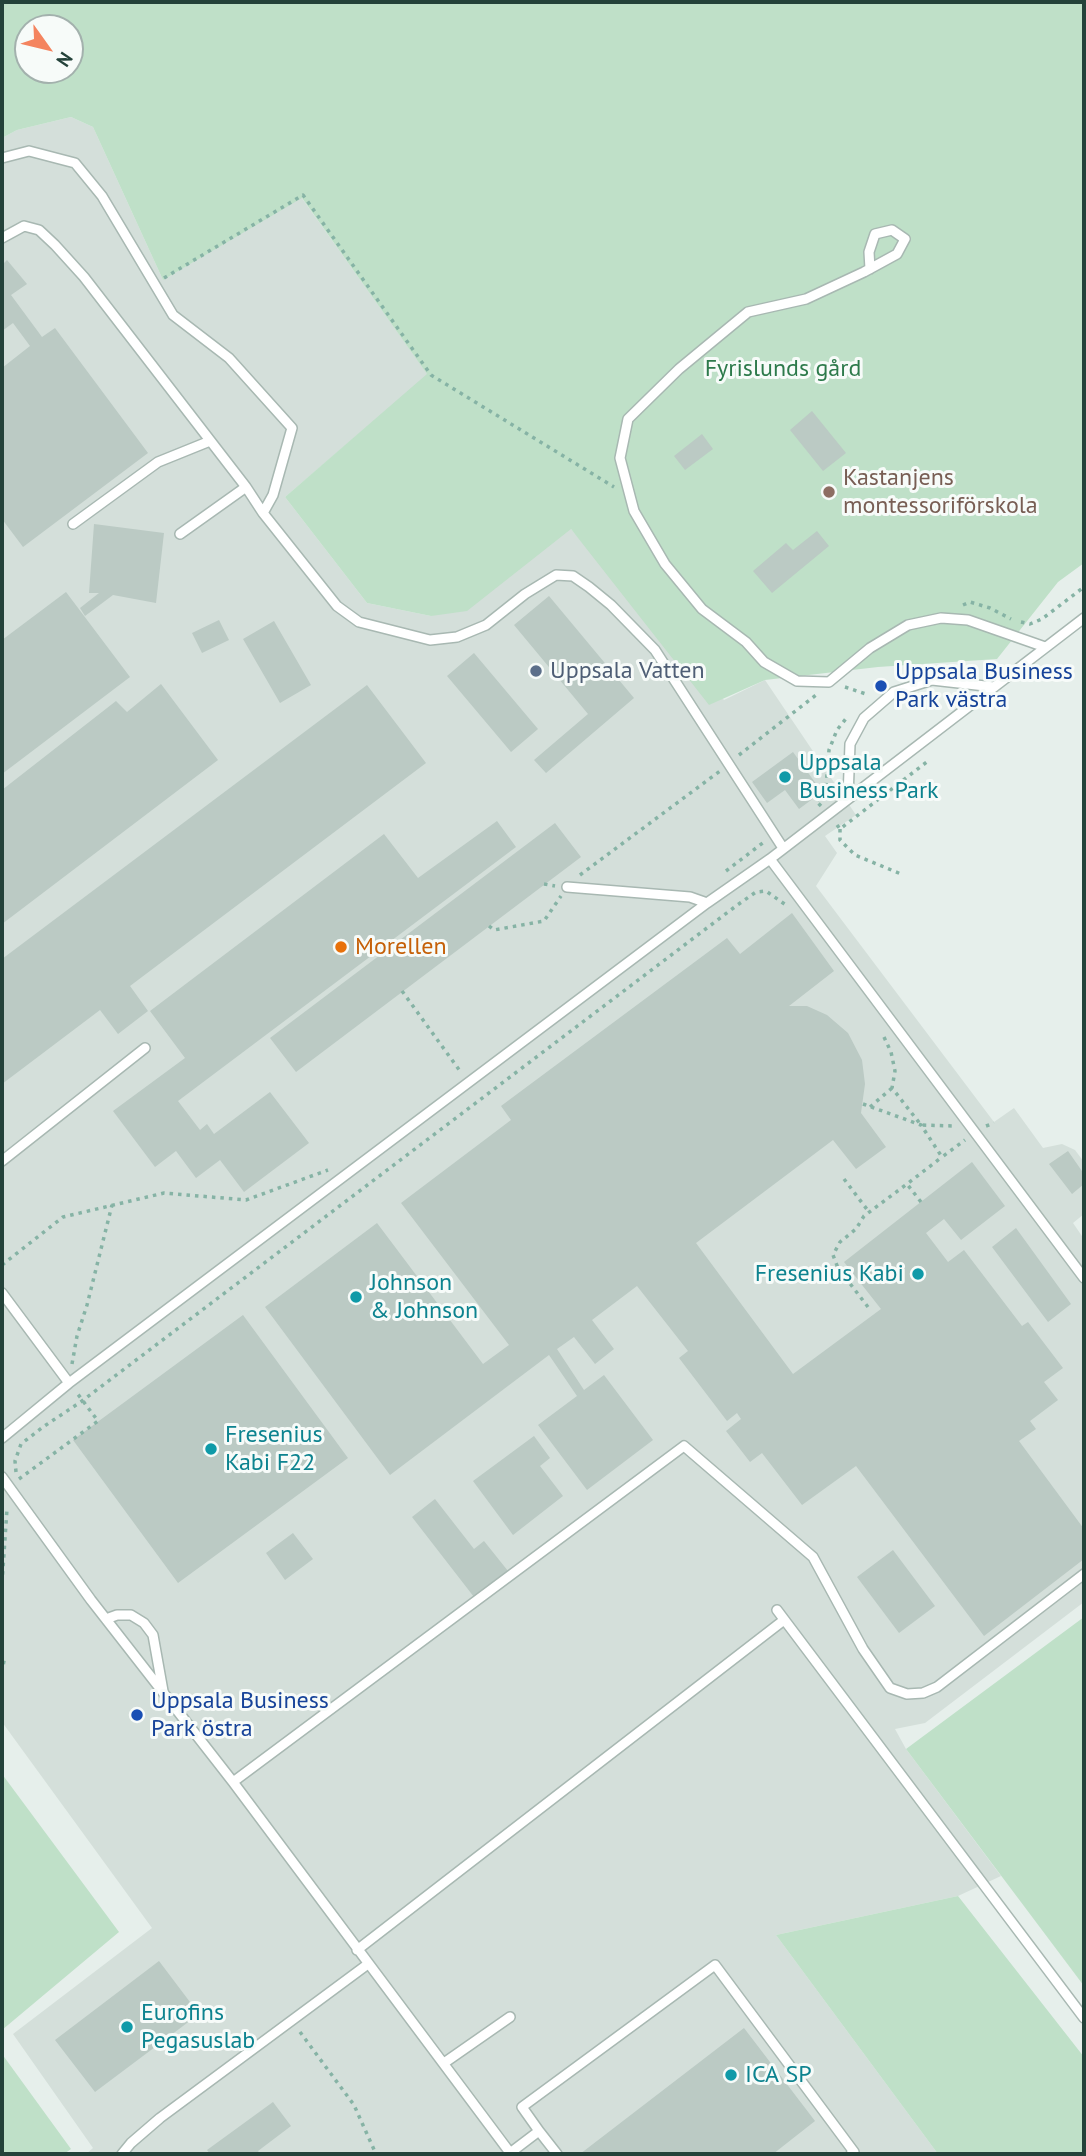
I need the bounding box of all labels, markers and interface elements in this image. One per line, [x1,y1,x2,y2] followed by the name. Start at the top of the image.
[14,14,84,84] north arrow
[51,48,78,72] text: N
[705,355,861,383] park label: Fyrislunds gård
[843,464,1038,520] place label: Kastanjens montessoriförskola
[821,484,837,500] marker: Kastanjens montessoriförskola
[550,657,705,685] place label: Uppsala Vatten
[895,658,1073,714] place label: Uppsala Business Park västra
[528,663,544,679] marker: Uppsala Vatten
[873,678,889,694] marker: Uppsala Business Park västra
[799,749,939,805] place label: Uppsala Business Park
[777,769,793,785] marker: Uppsala Business Park
[355,933,447,961] place label: Morellen
[333,939,349,955] marker: Morellen
[755,1260,904,1288] place label: Fresenius Kabi
[910,1266,926,1282] marker: Fresenius Kabi
[370,1269,478,1325] place label: Johnson & Johnson
[348,1289,364,1305] marker: Johnson & Johnson
[225,1421,323,1477] place label: Fresenius Kabi F22
[203,1441,219,1457] marker: Fresenius Kabi F22
[151,1687,329,1743] place label: Uppsala Business Park östra
[129,1707,145,1723] marker: Uppsala Business Park östra
[141,1999,255,2055] place label: Eurofins Pegasuslab
[119,2019,135,2035] marker: Eurofins Pegasuslab
[745,2061,812,2089] place label: ICA SP
[723,2067,739,2083] marker: ICA SP

